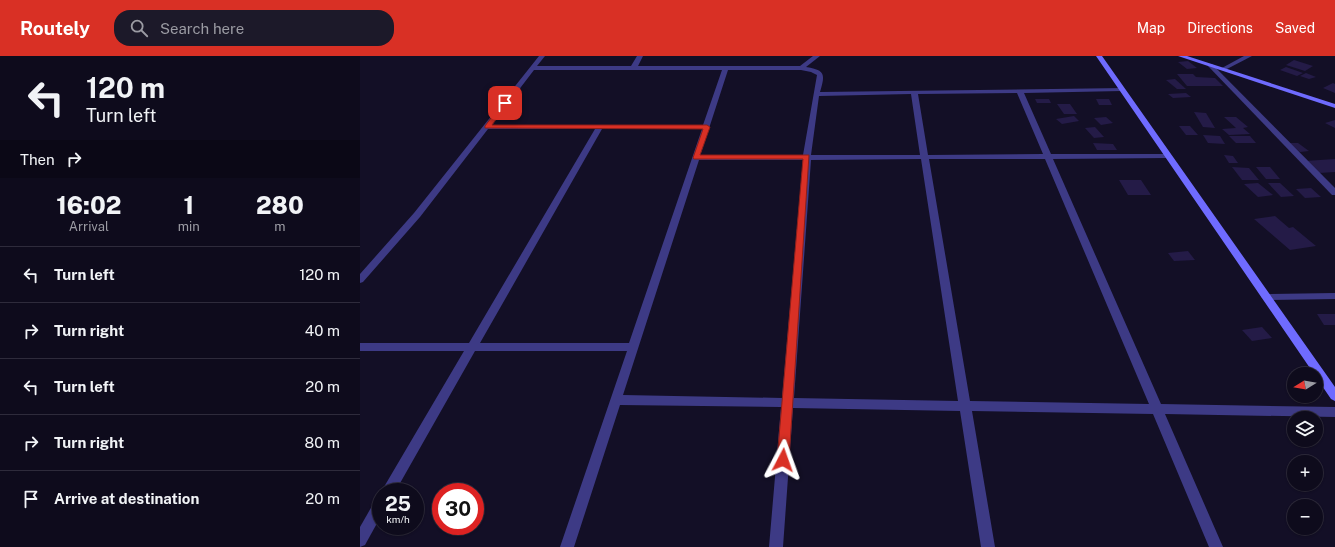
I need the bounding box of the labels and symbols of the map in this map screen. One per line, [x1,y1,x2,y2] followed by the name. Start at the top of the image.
[488,86,522,120] pin
[1287,367,1323,403] north arrow
[762,439,804,481] position arrow
[432,483,484,535] speed limit sign: 30

